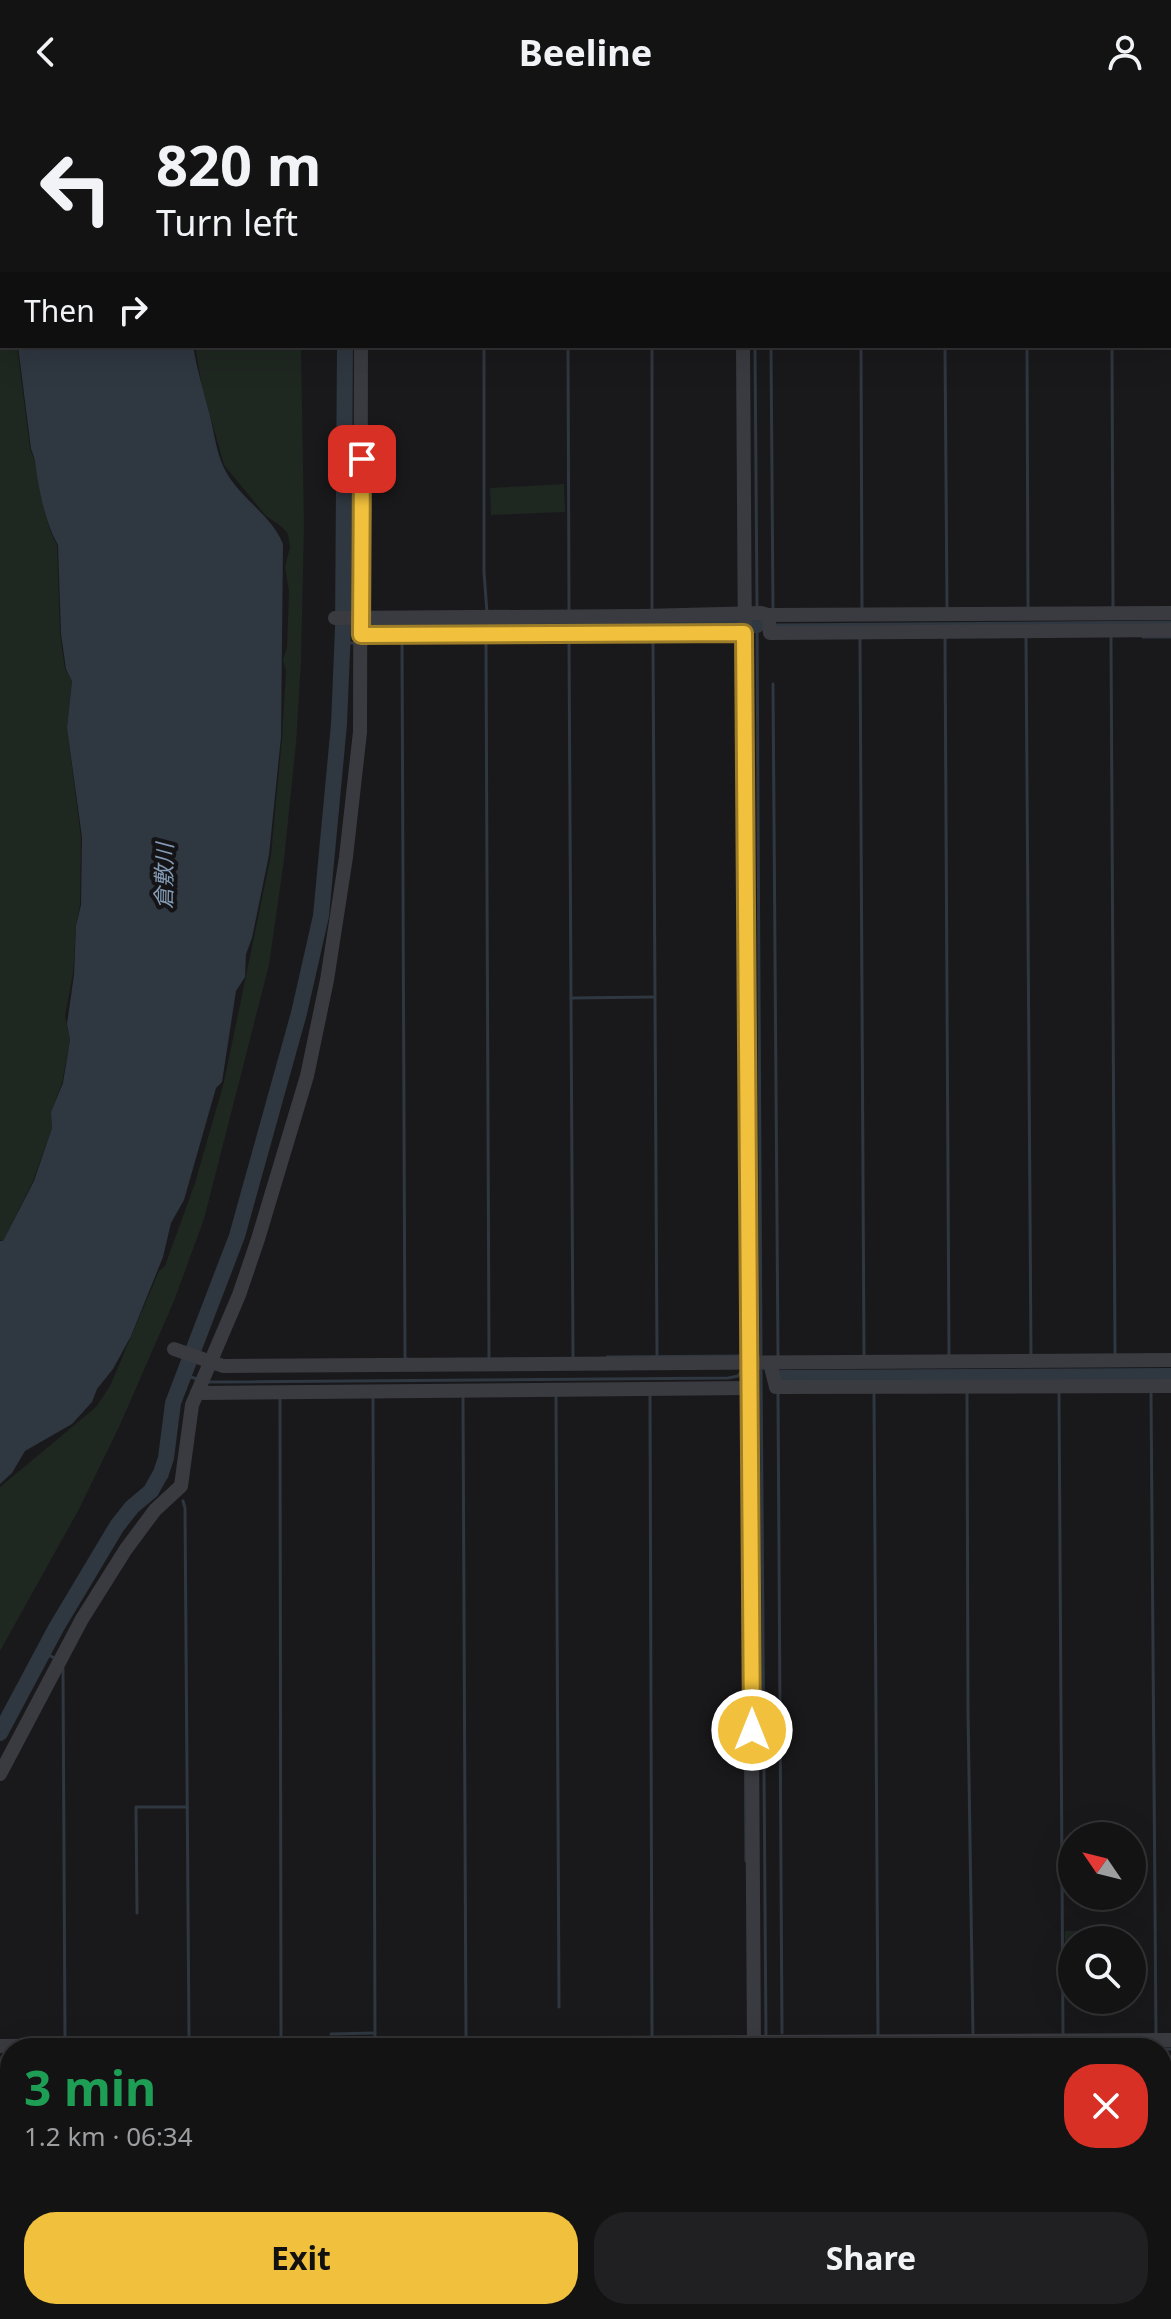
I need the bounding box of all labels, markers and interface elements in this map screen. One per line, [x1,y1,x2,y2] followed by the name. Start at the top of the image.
[519,28,652,77] text: Beeline
[24,30,68,74] icon: back
[1103,30,1147,74] icon: person
[156,126,321,202] text: 820 m
[24,136,128,240] icon: left
[156,198,298,247] text: Turn left
[111,288,155,332] icon: right
[24,290,95,331] text: Then
[328,425,396,493] pin
[340,437,384,481] icon: arrive
[147,841,179,909] water label: 倉敷川
[710,1688,794,1772] position arrow
[1058,1822,1146,1910] north arrow
[1058,1822,1146,2014] map controls
[1058,1926,1146,2014] button: search
[24,2055,156,2120] text: 3 min
[1064,2064,1148,2148] button: close
[24,2118,193,2154] text: 1.2 km · 06:34
[24,2212,578,2304] button: Exit
[594,2212,1148,2304] button: Share

